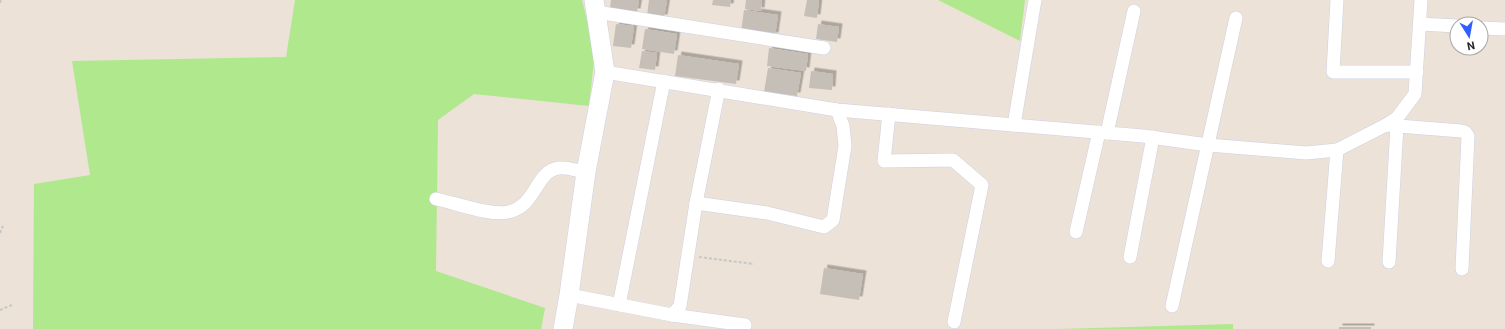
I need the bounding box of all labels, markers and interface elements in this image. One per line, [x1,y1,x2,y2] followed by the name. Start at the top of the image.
[1449,16,1489,56] north arrow
[1466,38,1476,52] text: N

